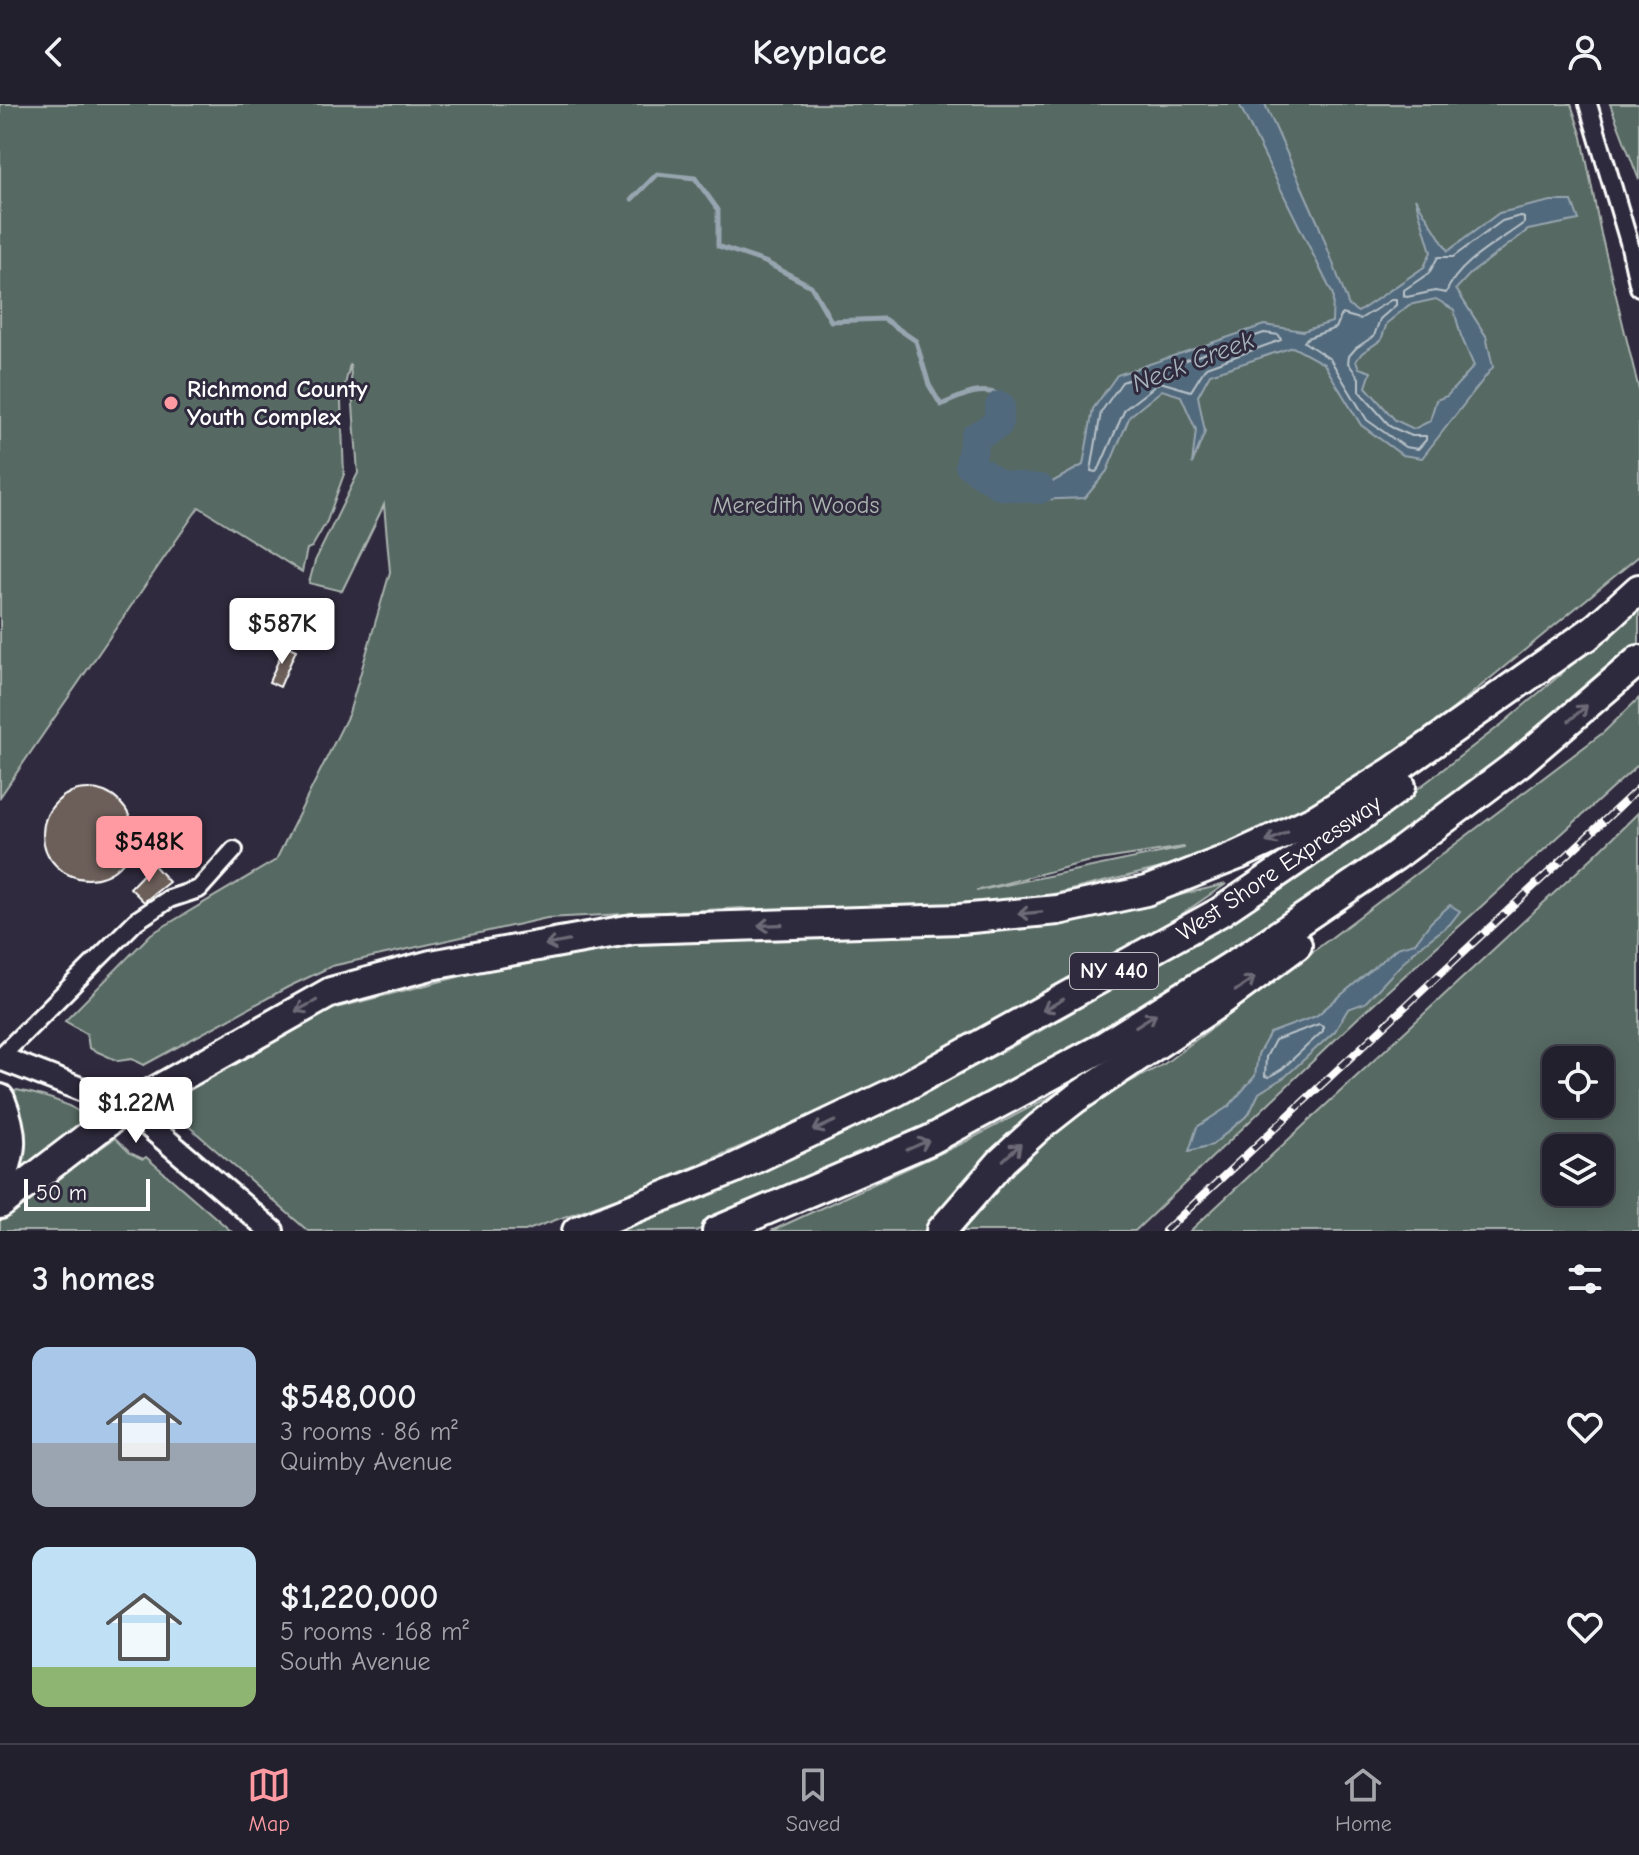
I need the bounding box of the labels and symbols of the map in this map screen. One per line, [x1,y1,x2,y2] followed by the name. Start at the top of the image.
[1128,325,1259,399] water label: Neck Creek
[187,375,368,431] place label: Richmond County Youth Complex
[162,394,180,412] marker: Richmond County Youth Complex
[712,491,880,519] park label: Meredith Woods
[226,598,338,666] pin: $587K
[1567,704,1587,722] one-way arrow
[1171,789,1387,947] street label: West Shore Expressway
[93,816,205,884] pin: $548K
[1265,830,1289,845] one-way arrow
[1017,906,1044,921] one-way arrow
[757,917,784,932] one-way arrow
[544,936,570,951] one-way arrow
[1070,953,1158,989] road number: NY 440
[1234,975,1255,992] one-way arrow
[1042,997,1066,1013] one-way arrow
[294,998,318,1014] one-way arrow
[1134,1012,1156,1029] one-way arrow
[71,1077,201,1145] pin: $1.22M
[812,1119,836,1134] one-way arrow
[905,1137,929,1152] one-way arrow
[1001,1143,1021,1161] one-way arrow
[24,1175,150,1211] scale bar

